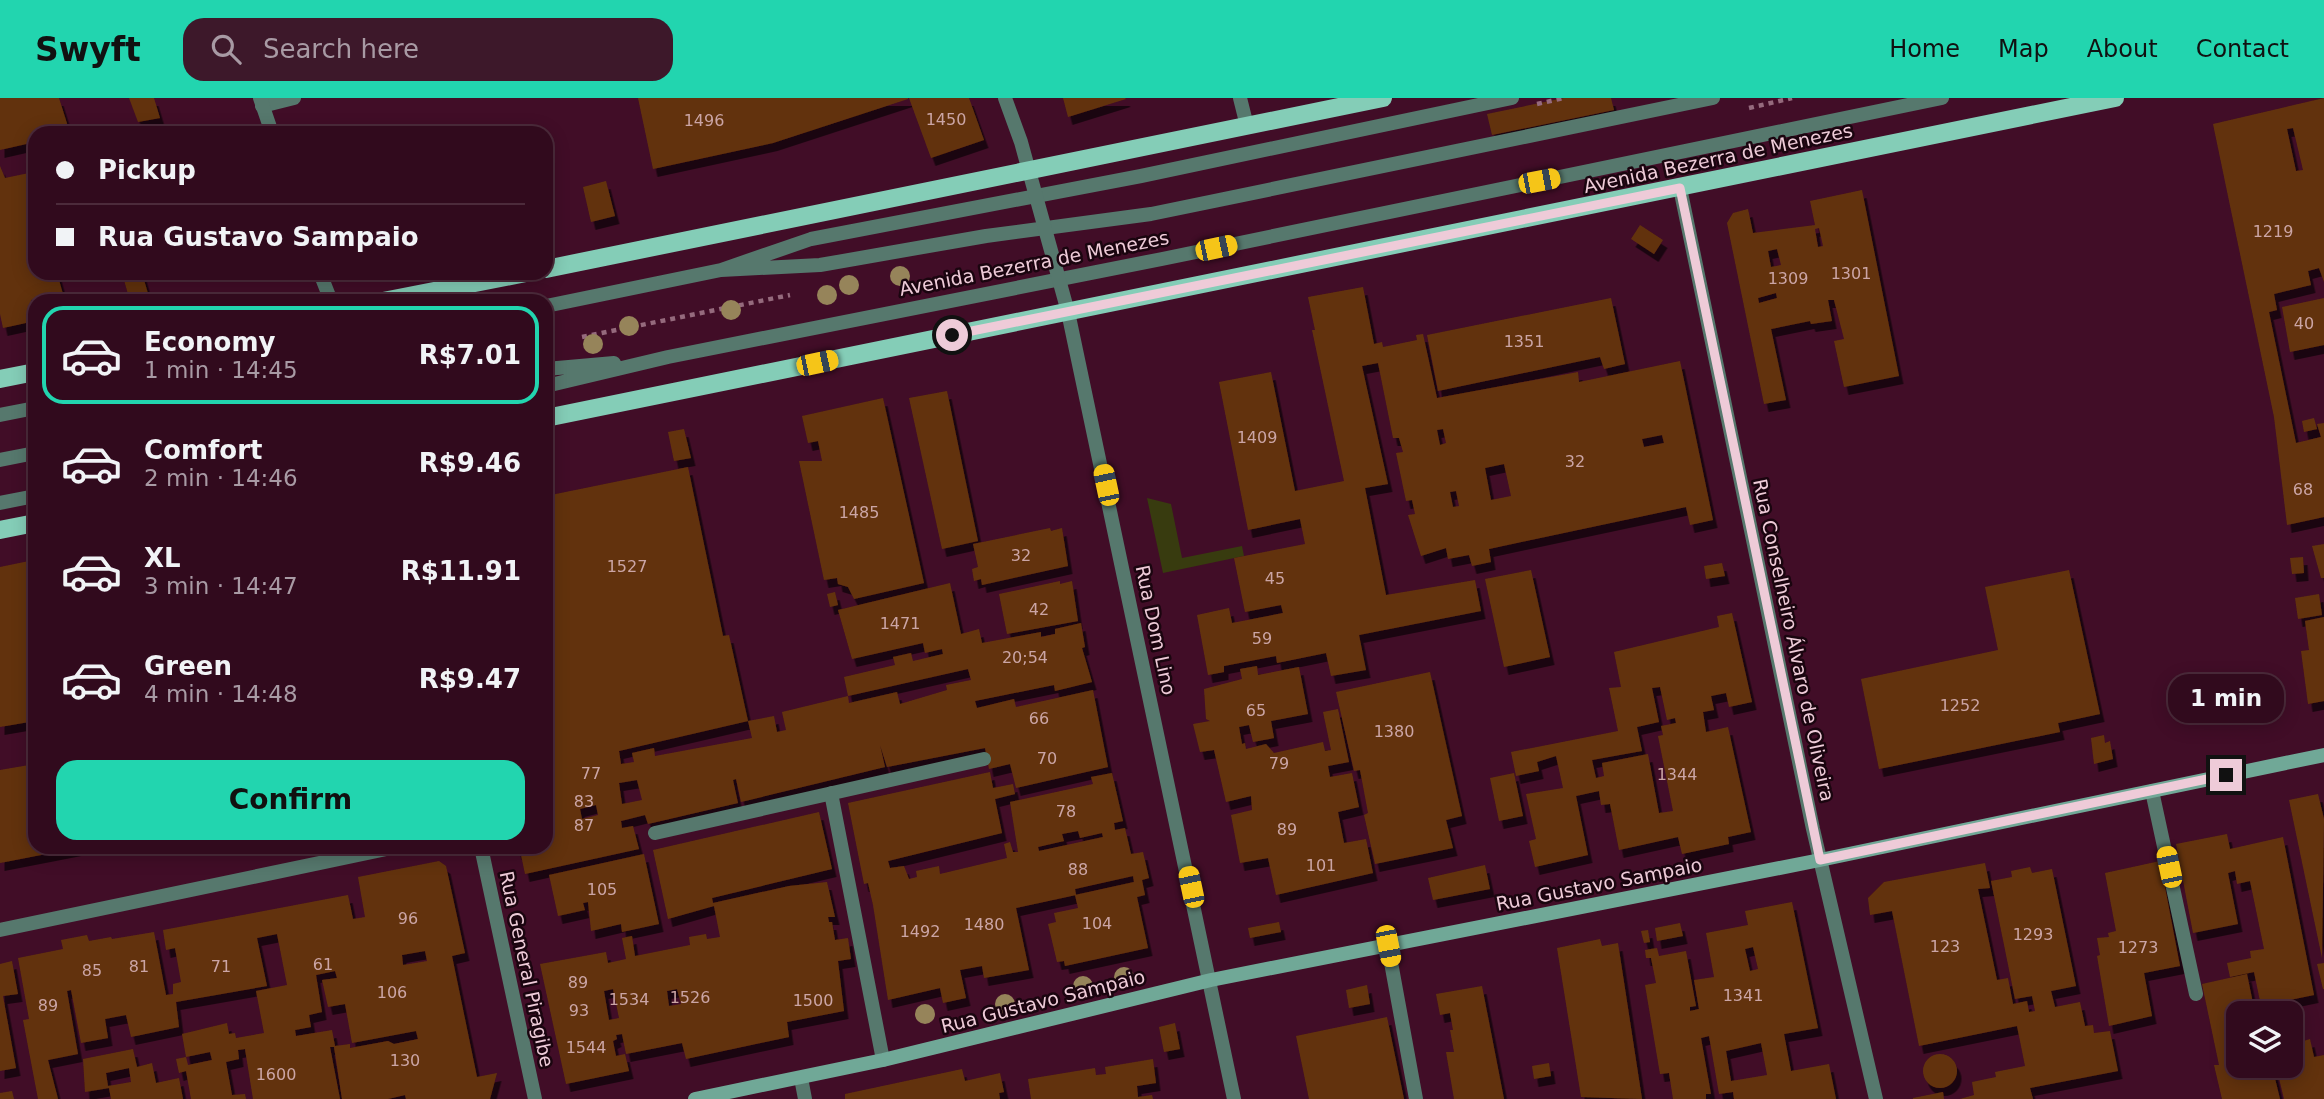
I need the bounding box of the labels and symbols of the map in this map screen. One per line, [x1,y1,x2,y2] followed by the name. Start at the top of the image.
[926,110,966,129] house number: 1450
[684,111,724,130] house number: 1496
[1582,119,1854,197] street label: Avenida Bezerra de Menezes
[1517,167,1562,195] car
[2253,222,2293,241] house number: 1219
[897,226,1171,300] street label: Avenida Bezerra de Menezes
[1194,233,1239,263] car
[1831,264,1871,283] house number: 1301
[1768,269,1808,288] house number: 1309
[2294,314,2314,333] house number: 40
[936,319,968,351] route start
[1504,332,1544,351] house number: 1351
[795,348,840,378] car
[1237,428,1277,447] house number: 1409
[1565,452,1585,471] house number: 32
[1092,462,1121,508] car
[1749,477,1839,803] street label: Rua Conselheiro Álvaro de Oliveira
[2293,480,2313,499] house number: 68
[839,503,879,522] house number: 1485
[1011,546,1031,565] house number: 32
[607,557,647,576] house number: 1527
[1131,563,1181,697] street label: Rua Dom Lino
[1265,569,1285,588] house number: 45
[1029,600,1049,619] house number: 42
[880,614,920,633] house number: 1471
[1252,629,1272,648] house number: 59
[1002,648,1048,667] house number: 20;54
[2168,674,2284,722] callout: 1 min
[1940,696,1980,715] house number: 1252
[1246,701,1266,720] house number: 65
[1029,709,1049,728] house number: 66
[1374,722,1414,741] house number: 1380
[1037,749,1057,768] house number: 70
[1269,754,1289,773] house number: 79
[2210,759,2242,791] route end
[581,764,601,783] house number: 77
[1657,765,1697,784] house number: 1344
[574,792,594,811] house number: 83
[1056,802,1076,821] house number: 78
[574,816,594,835] house number: 87
[1277,820,1297,839] house number: 89
[2155,844,2184,890] car
[1494,853,1704,915] street label: Rua Gustavo Sampaio
[1306,856,1336,875] house number: 101
[1068,860,1088,879] house number: 88
[1177,864,1206,910] car
[495,869,559,1069] street label: Rua General Piragibe
[587,880,617,899] house number: 105
[398,909,418,928] house number: 96
[1082,914,1112,933] house number: 104
[964,915,1004,934] house number: 1480
[900,922,940,941] house number: 1492
[1374,923,1403,969] car
[2013,925,2053,944] house number: 1293
[1930,937,1960,956] house number: 123
[2118,938,2158,957] house number: 1273
[313,955,333,974] house number: 61
[129,957,149,976] house number: 81
[211,957,231,976] house number: 71
[82,961,102,980] house number: 85
[939,965,1147,1037] street label: Rua Gustavo Sampaio
[568,973,588,992] house number: 89
[377,983,407,1002] house number: 106
[1723,986,1763,1005] house number: 1341
[670,988,710,1007] house number: 1526
[609,990,649,1009] house number: 1534
[793,991,833,1010] house number: 1500
[38,996,58,1015] house number: 89
[569,1001,589,1020] house number: 93
[566,1038,606,1057] house number: 1544
[390,1051,420,1070] house number: 130
[256,1065,296,1084] house number: 1600

